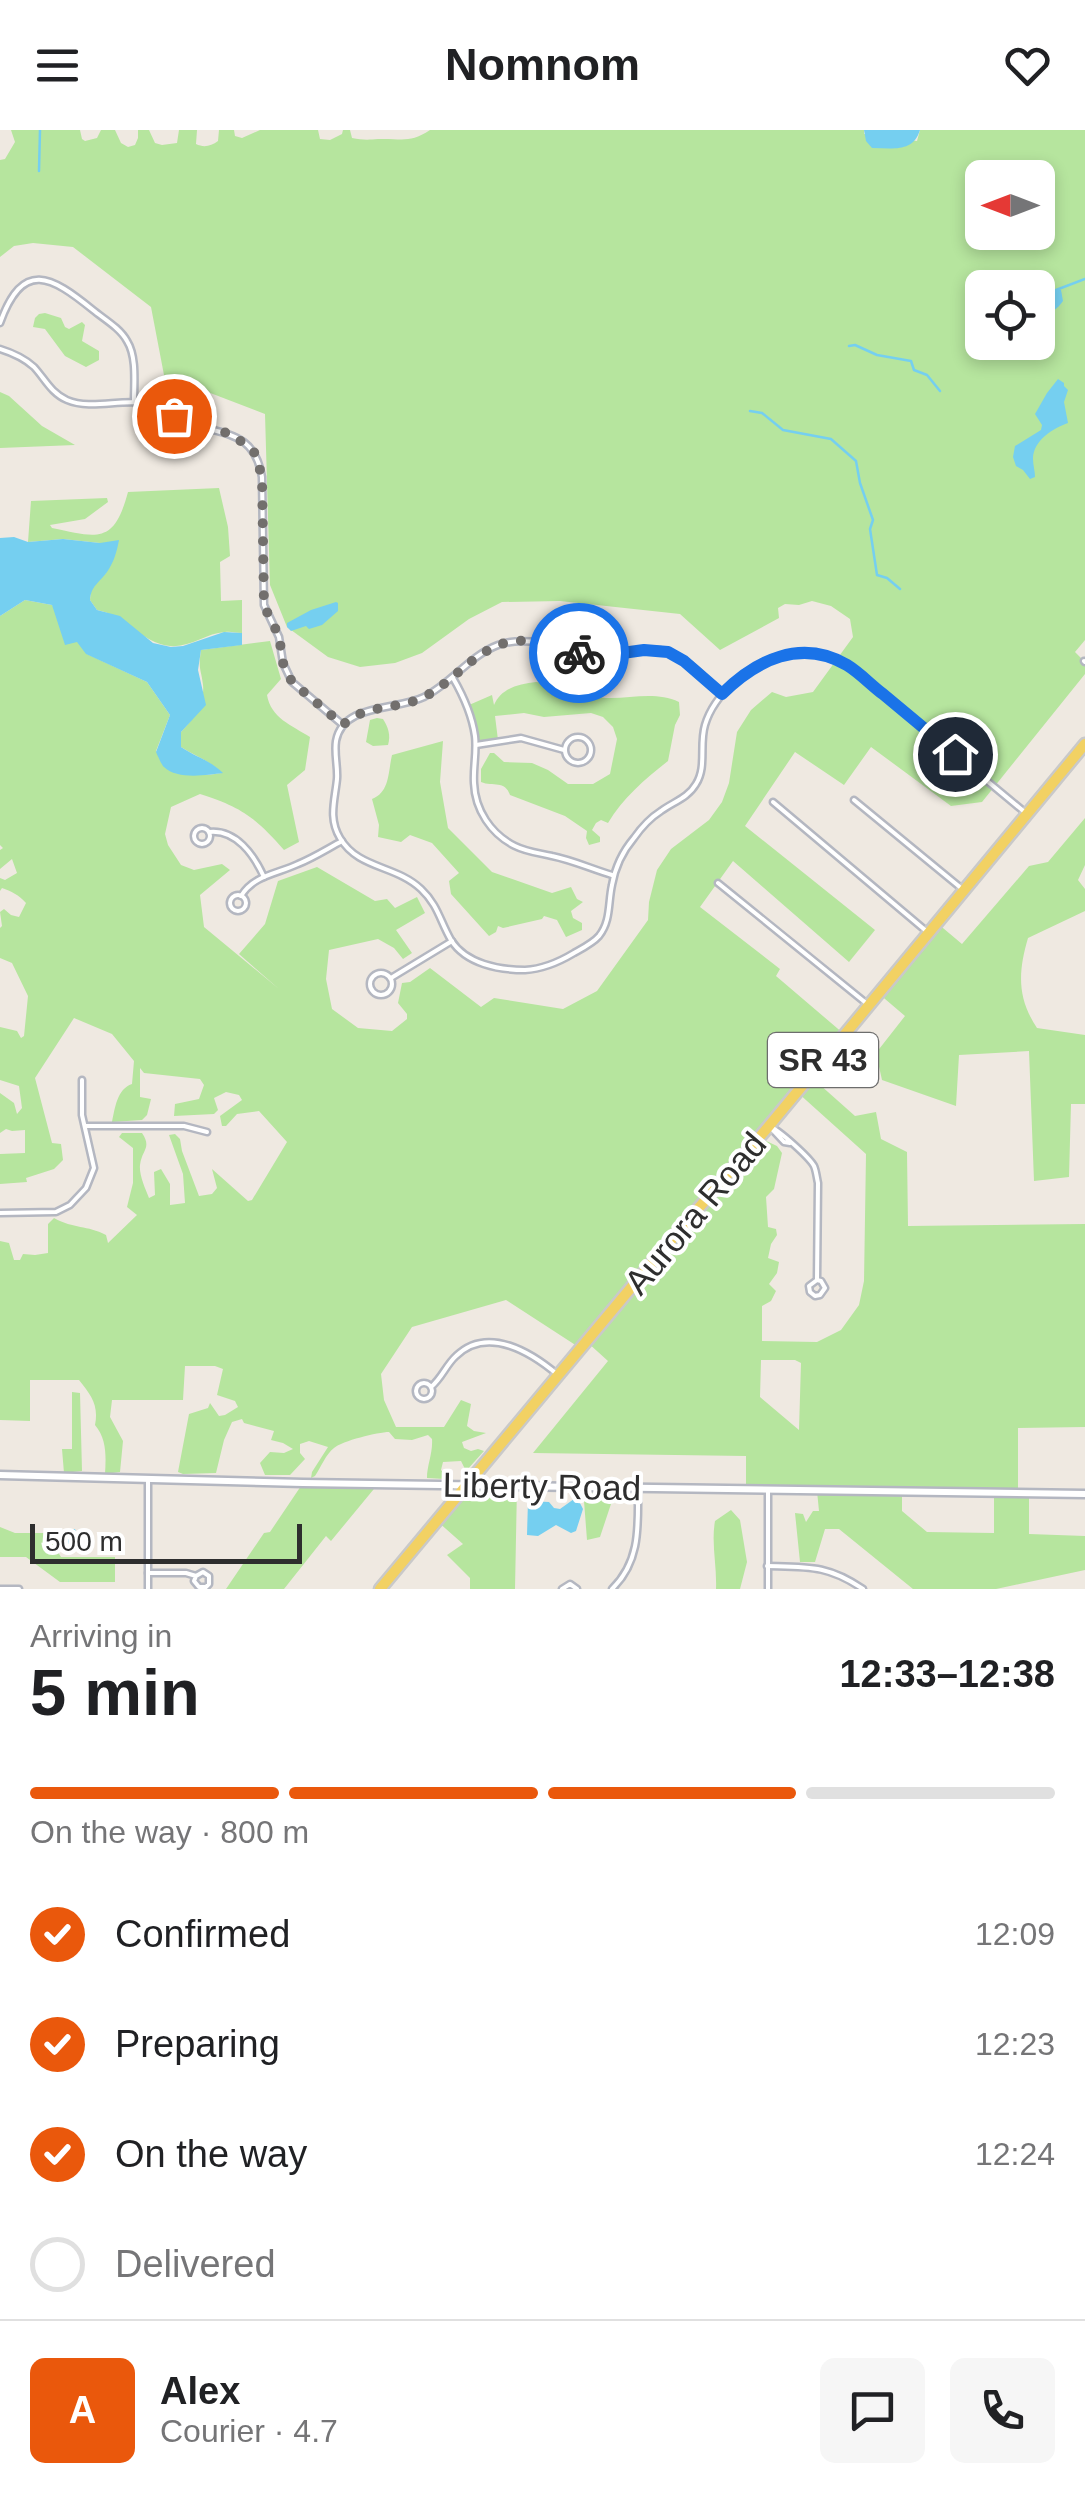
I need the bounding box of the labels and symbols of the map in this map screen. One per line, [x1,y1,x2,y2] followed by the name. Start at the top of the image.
[965,160,1055,250] north arrow
[132,374,217,459] pin
[529,603,629,703] courier
[913,712,998,797] pin
[768,1033,878,1087] road number: SR 43
[616,1124,774,1302] street label: Aurora Road
[442,1465,642,1507] street label: Liberty Road
[30,1519,302,1564] scale bar

